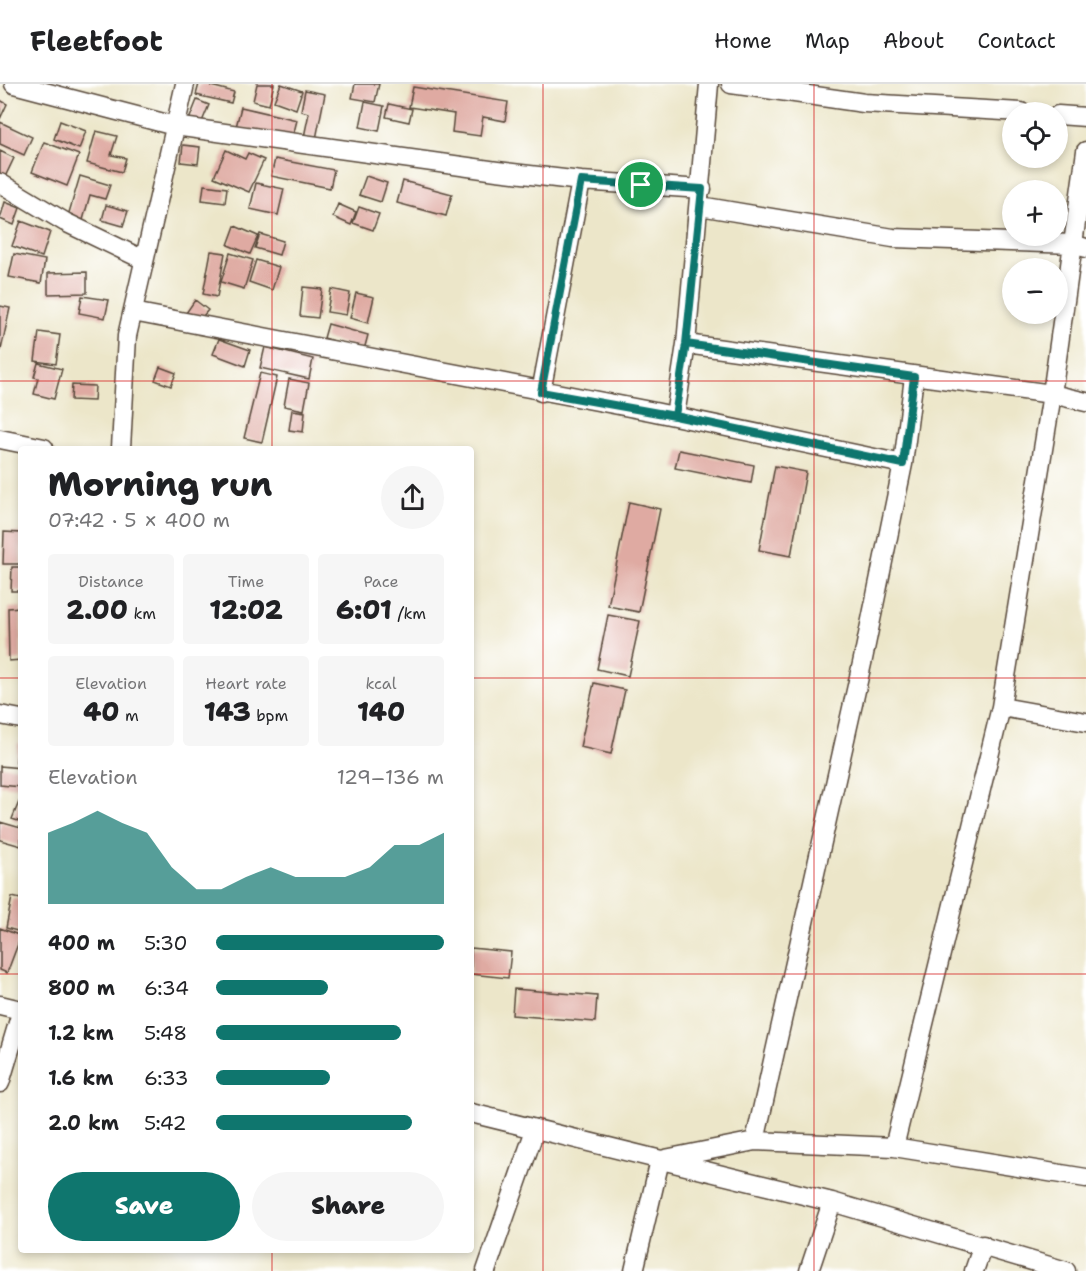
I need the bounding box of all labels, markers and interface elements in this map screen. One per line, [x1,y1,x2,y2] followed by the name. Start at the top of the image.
[30,22,163,60] text: Fleetfoot
[714,27,772,55] text: Home
[805,27,850,55] text: Map
[883,27,944,55] text: About
[977,27,1056,55] text: Contact
[1002,102,1068,324] map controls
[1002,102,1068,168] button: locate
[615,159,666,210] pin
[624,168,657,201] icon: arrive
[1002,180,1068,246] button: +
[1002,258,1068,324] button: −
[48,462,272,507] text: Morning run
[381,466,444,529] button: share
[48,507,230,533] text: 07:42 · 5 × 400 m
[78,571,144,592] text: Distance
[228,571,264,592] text: Time
[363,571,399,592] text: Pace
[66,592,128,627] text: 2.00
[209,592,283,627] text: 12:02
[336,592,392,627] text: 6:01
[128,603,156,624] text: km
[392,603,426,624] text: /km
[75,673,147,694] text: Elevation
[205,673,287,694] text: Heart rate
[365,673,397,694] text: kcal
[83,694,120,729] text: 40
[204,694,251,729] text: 143
[357,694,405,729] text: 140
[120,705,139,726] text: m
[251,705,288,726] text: bpm
[48,764,138,790] text: Elevation
[337,764,444,790] text: 129–136 m
[48,930,115,956] text: 400 m
[144,930,188,956] text: 5:30
[48,975,115,1001] text: 800 m
[144,975,189,1001] text: 6:34
[48,1020,114,1046] text: 1.2 km
[144,1020,187,1046] text: 5:48
[48,1065,114,1091] text: 1.6 km
[144,1065,189,1091] text: 6:33
[48,1110,119,1136] text: 2.0 km
[144,1110,186,1136] text: 5:42
[48,1172,240,1241] button: Save
[252,1172,444,1241] button: Share

